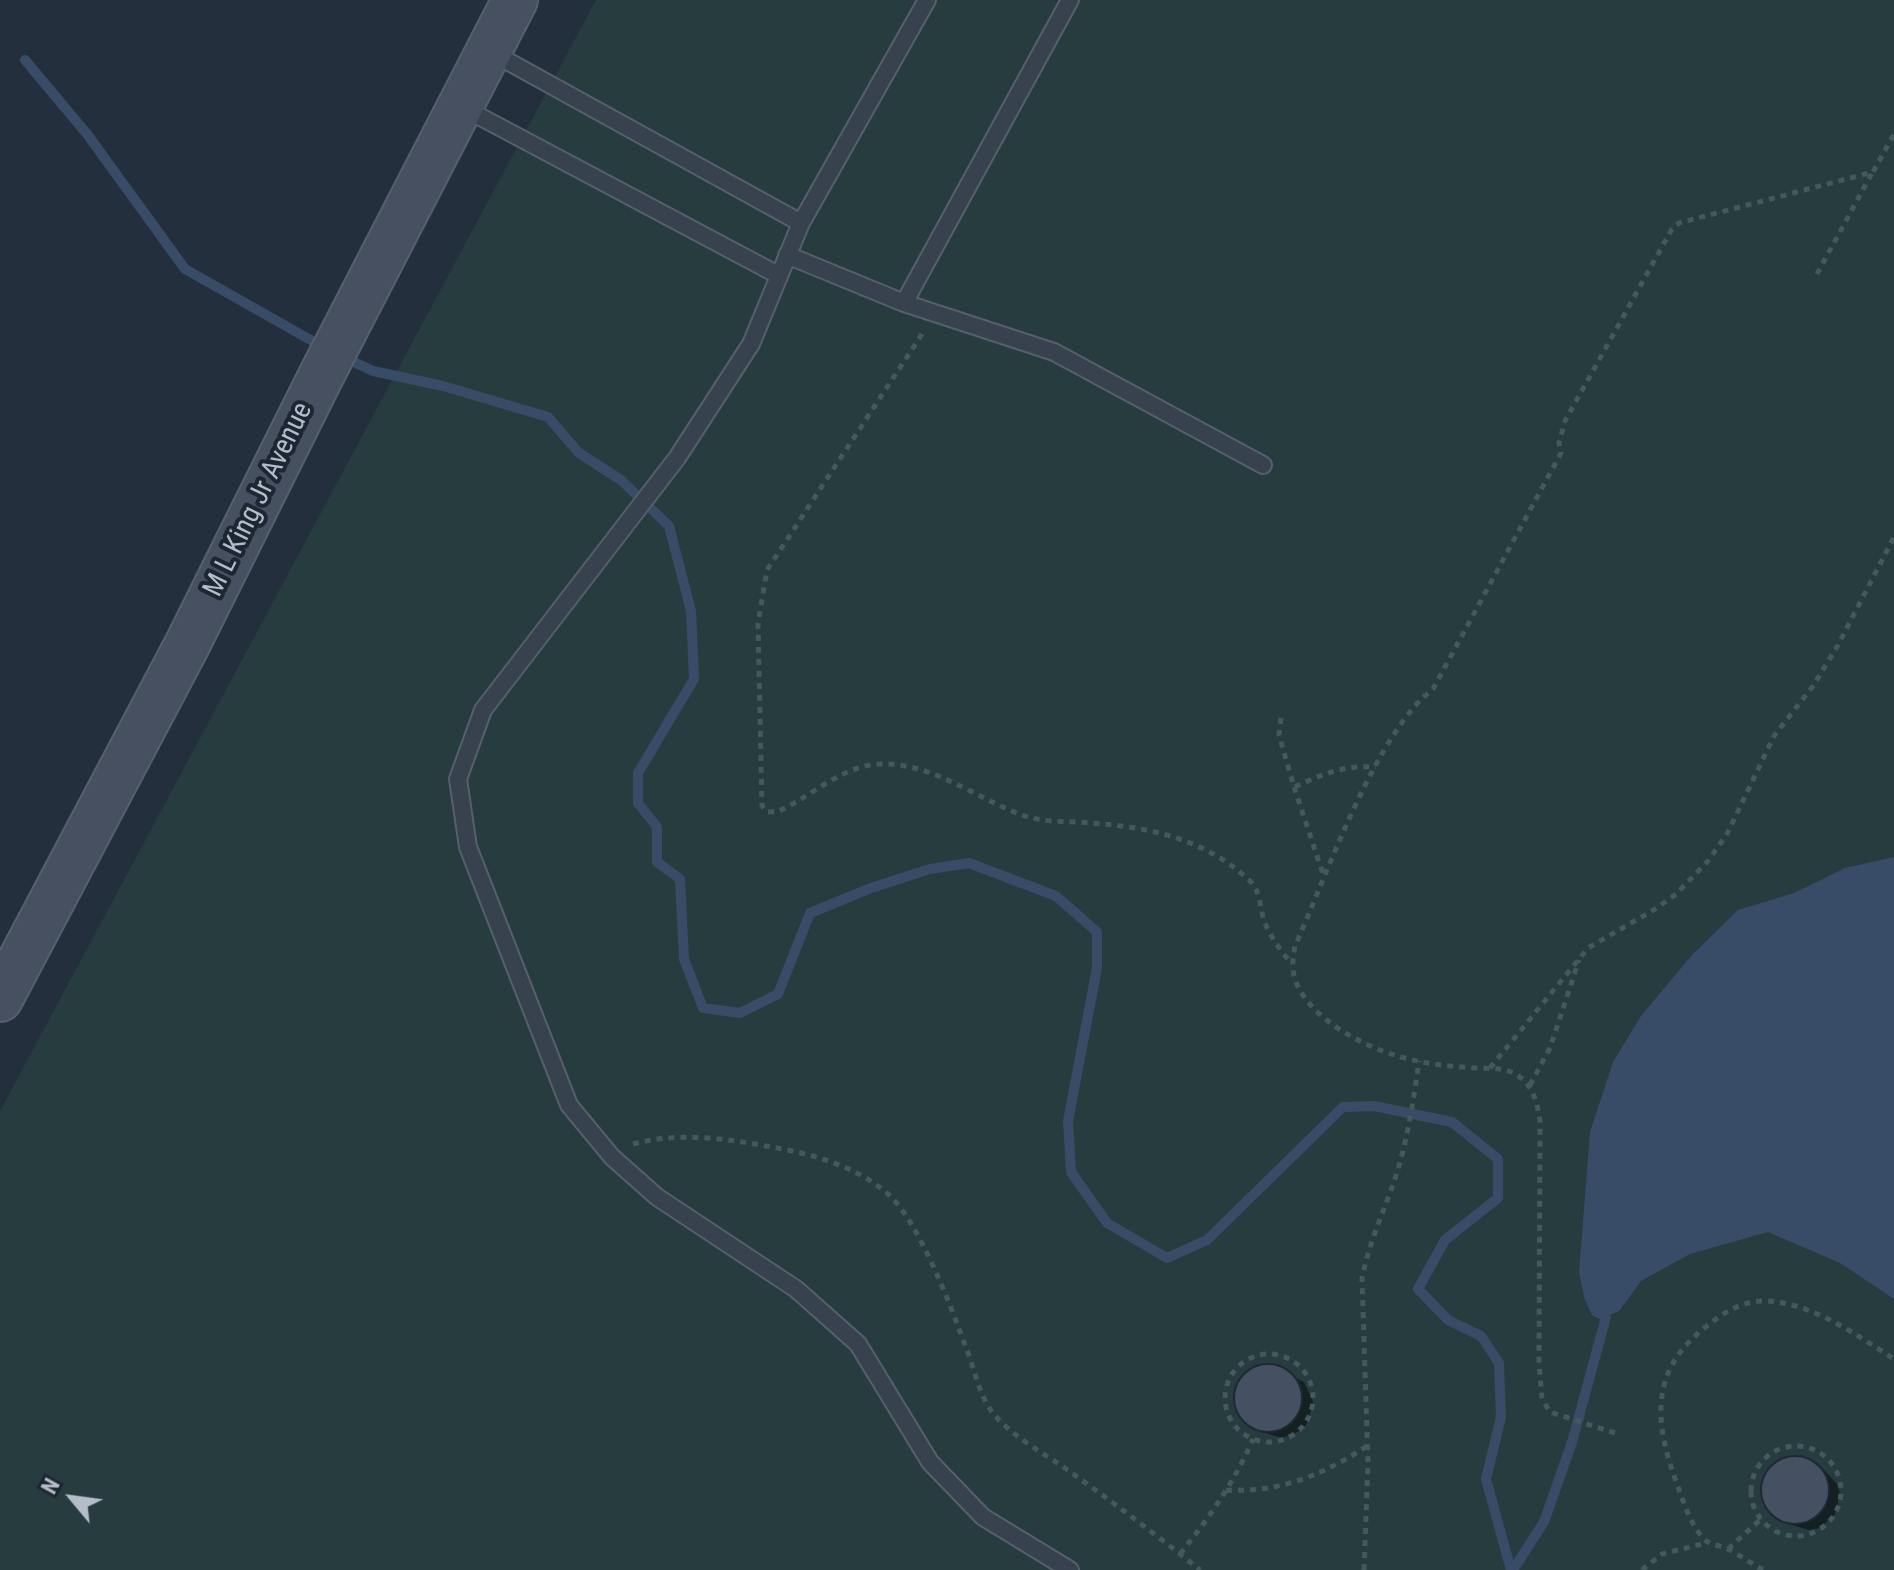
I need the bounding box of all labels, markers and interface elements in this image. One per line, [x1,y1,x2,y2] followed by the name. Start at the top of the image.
[197,397,321,603] street label: M L King Jr Avenue
[32,1458,112,1538] north arrow
[36,1474,65,1498] text: N

